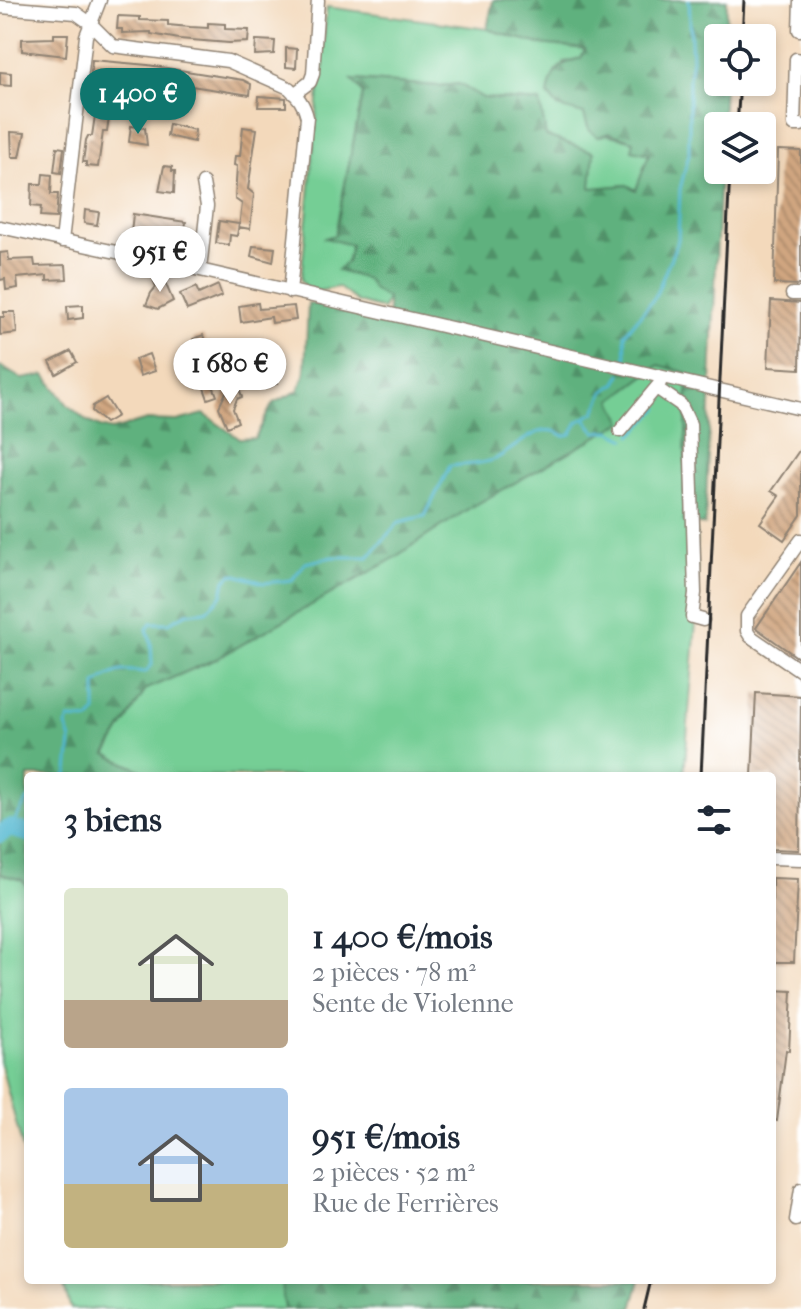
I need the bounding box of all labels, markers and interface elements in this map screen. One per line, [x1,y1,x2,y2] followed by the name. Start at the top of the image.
[704,24,776,184] map controls
[704,24,776,96] button: locate
[64,68,212,136] pin: 1 400 €
[98,78,178,109] text: 1 400 €
[704,112,776,184] button: layers
[104,226,216,294] pin: 951 €
[132,236,188,267] text: 951 €
[156,338,304,406] pin: 1 680 €
[191,348,269,379] text: 1 680 €
[692,798,736,842] icon: filters
[64,800,162,840] text: 3 biens
[312,917,493,957] text: 1 400 €/mois
[128,920,224,1016] icon: home
[312,957,476,988] text: 2 pièces · 78 m²
[312,988,514,1019] text: Sente de Violenne
[312,1117,460,1157] text: 951 €/mois
[128,1120,224,1216] icon: home
[312,1157,475,1188] text: 2 pièces · 52 m²
[312,1188,499,1219] text: Rue de Ferrières

